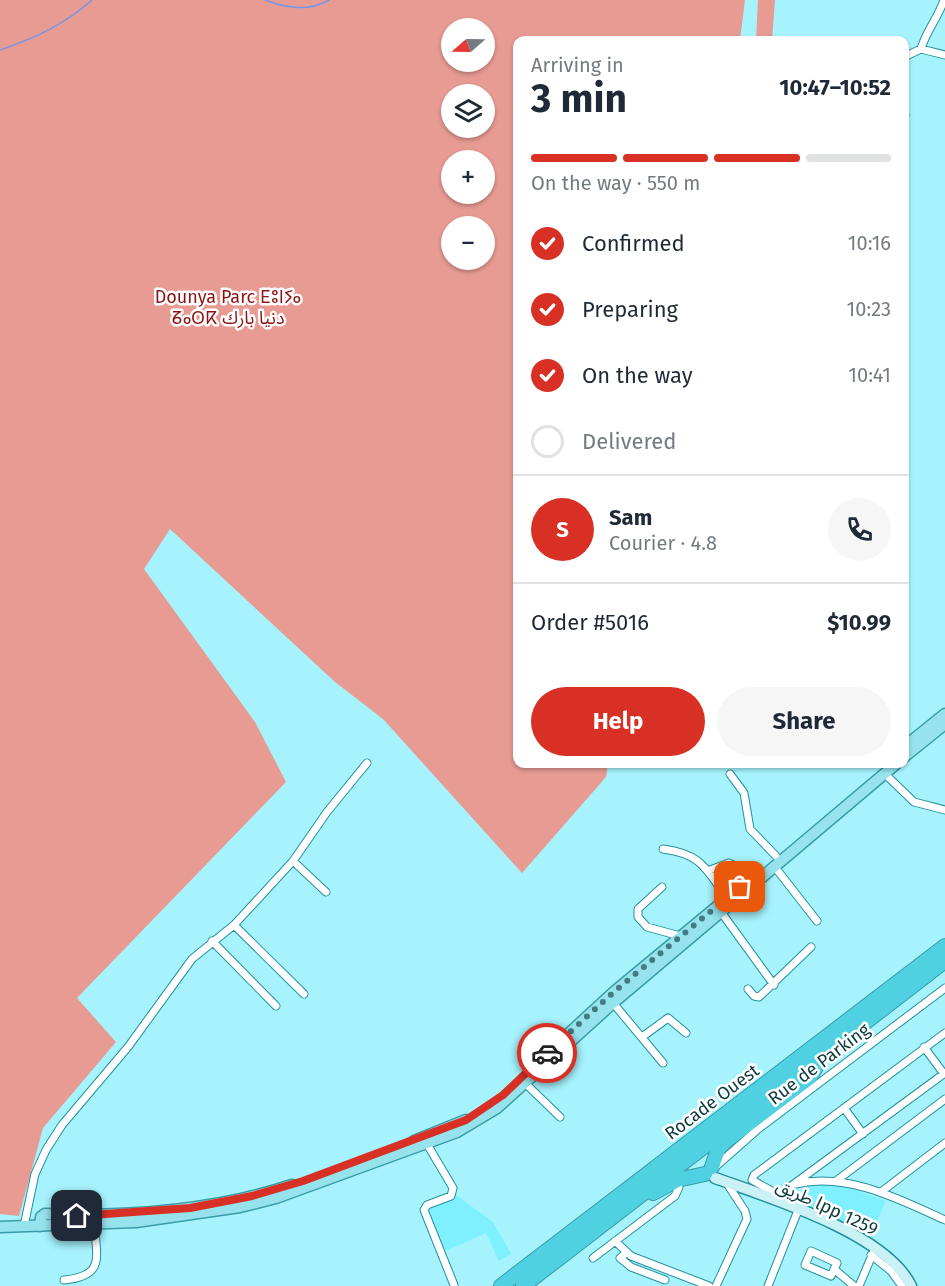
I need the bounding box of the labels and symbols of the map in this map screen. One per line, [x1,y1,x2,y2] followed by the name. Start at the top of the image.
[441,18,495,72] north arrow
[155,286,301,329] park label: Dounya Parc ⴹⵓⵏⵢⴰ ⵒⴰⵔⴽ دنيا بارك
[714,861,765,912] pin
[764,1018,875,1109] street label: Rue de Parking
[517,1023,577,1083] courier
[661,1059,764,1145] street label: Rocade Ouest
[773,1174,881,1240] street label: طريق lpp 1259
[51,1190,102,1241] pin

